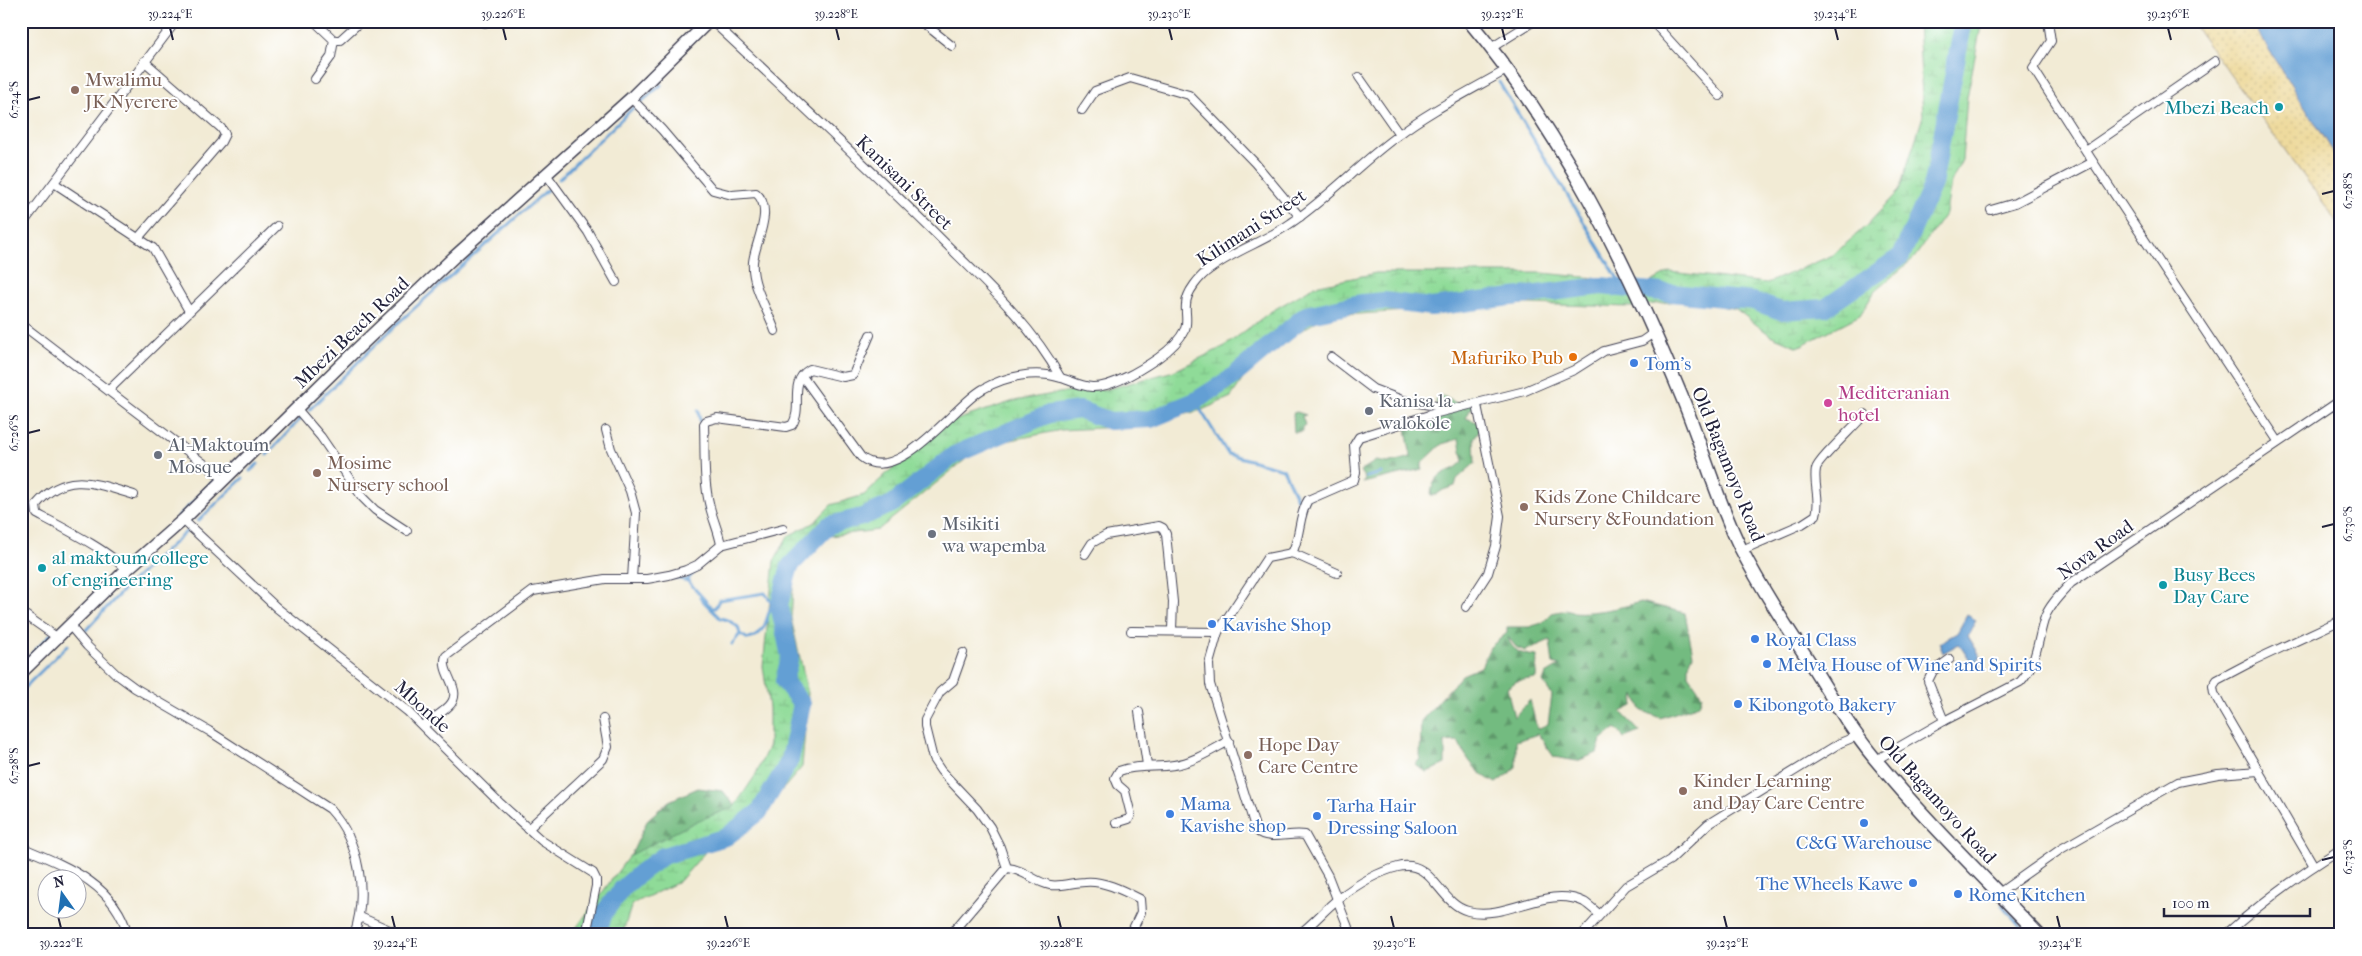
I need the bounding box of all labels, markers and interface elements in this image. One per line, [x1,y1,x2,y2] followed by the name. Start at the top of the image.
[148,7,192,21] text: 39.224°E
[481,7,525,21] text: 39.226°E
[814,7,858,21] text: 39.228°E
[1148,7,1190,21] text: 39.230°E
[1481,7,1523,21] text: 39.232°E
[1813,7,1857,21] text: 39.234°E
[2147,7,2189,21] text: 39.236°E
[83,69,178,113] place label: Mwalimu JK Nyerere
[7,81,21,119] text: 6.724°S
[69,84,81,96] marker: Mwalimu JK Nyerere
[2165,97,2269,119] place label: Mbezi Beach
[2273,101,2285,113] marker: Mbezi Beach
[851,131,957,235] street label: Kanisani Street
[2341,173,2355,209] text: 6.728°S
[1193,184,1310,271] street label: Kilimani Street
[290,272,414,393] street label: Mbezi Beach Road
[1451,347,1563,369] place label: Mafuriko Pub
[1567,351,1579,363] marker: Mafuriko Pub
[1644,353,1691,375] place label: Tom's
[1628,357,1640,369] marker: Tom's
[1838,382,1950,426] place label: Mediteranian hotel
[1687,384,1769,546] street label: Old Bagamoyo Road
[1378,390,1453,434] place label: Kanisa la walokole
[1822,397,1834,409] marker: Mediteranian hotel
[1363,405,1375,417] marker: Kanisa la walokole
[7,414,21,452] text: 6.726°S
[167,434,269,478] place label: Al-Maktoum Mosque
[152,449,164,461] marker: Al-Maktoum Mosque
[327,452,449,496] place label: Mosime Nursery school
[311,467,323,479] marker: Mosime Nursery school
[1534,486,1714,530] place label: Kids Zone Childcare Nursery &Foundation
[1518,501,1530,513] marker: Kids Zone Childcare Nursery &Foundation
[2341,506,2355,542] text: 6.730°S
[941,513,1046,557] place label: Msikiti wa wapemba
[2054,515,2138,585] street label: Nova Road
[926,528,938,540] marker: Msikiti wa wapemba
[52,547,209,591] place label: al maktoum college of engineering
[36,562,48,574] marker: al maktoum college of engineering
[2173,564,2255,608] place label: Busy Bees Day Care
[2157,579,2169,591] marker: Busy Bees Day Care
[1222,614,1331,636] place label: Kavishe Shop
[1206,618,1218,630] marker: Kavishe Shop
[1765,629,1856,651] place label: Royal Class
[1749,633,1761,645] marker: Royal Class
[1777,654,2042,676] place label: Melva House of Wine and Spirits
[1761,658,1773,670] marker: Melva House of Wine and Spirits
[390,676,455,738] street label: Mbonde
[1748,694,1897,716] place label: Kibongoto Bakery
[1732,698,1744,710] marker: Kibongoto Bakery
[1874,731,2001,869] street label: Old Bagamoyo Road
[1258,734,1358,778] place label: Hope Day Care Centre
[7,748,21,784] text: 6.728°S
[1242,749,1254,761] marker: Hope Day Care Centre
[1693,770,1865,814] place label: Kinder Learning and Day Care Centre
[1677,785,1689,797] marker: Kinder Learning and Day Care Centre
[1180,793,1286,837] place label: Mama Kavishe shop
[1327,795,1458,839] place label: Tarha Hair Dressing Saloon
[1164,808,1176,820] marker: Mama Kavishe shop
[1311,810,1323,822] marker: Tarha Hair Dressing Saloon
[1858,817,1870,829] marker: C&G Warehouse
[1796,832,1932,854] place label: C&G Warehouse
[2341,839,2355,875] text: 6.732°S
[38,868,88,918] north arrow
[52,872,67,891] text: N
[1756,873,1903,895] place label: The Wheels Kawe
[1907,877,1919,889] marker: The Wheels Kawe
[1968,884,2086,906] place label: Rome Kitchen
[2164,886,2311,918] scale bar
[1952,888,1964,900] marker: Rome Kitchen
[2172,894,2210,912] text: 100 m
[39,936,83,950] text: 39.222°E
[373,936,417,950] text: 39.224°E
[706,936,750,950] text: 39.226°E
[1039,936,1083,950] text: 39.228°E
[1373,936,1415,950] text: 39.230°E
[1706,936,1748,950] text: 39.232°E
[2038,936,2082,950] text: 39.234°E

